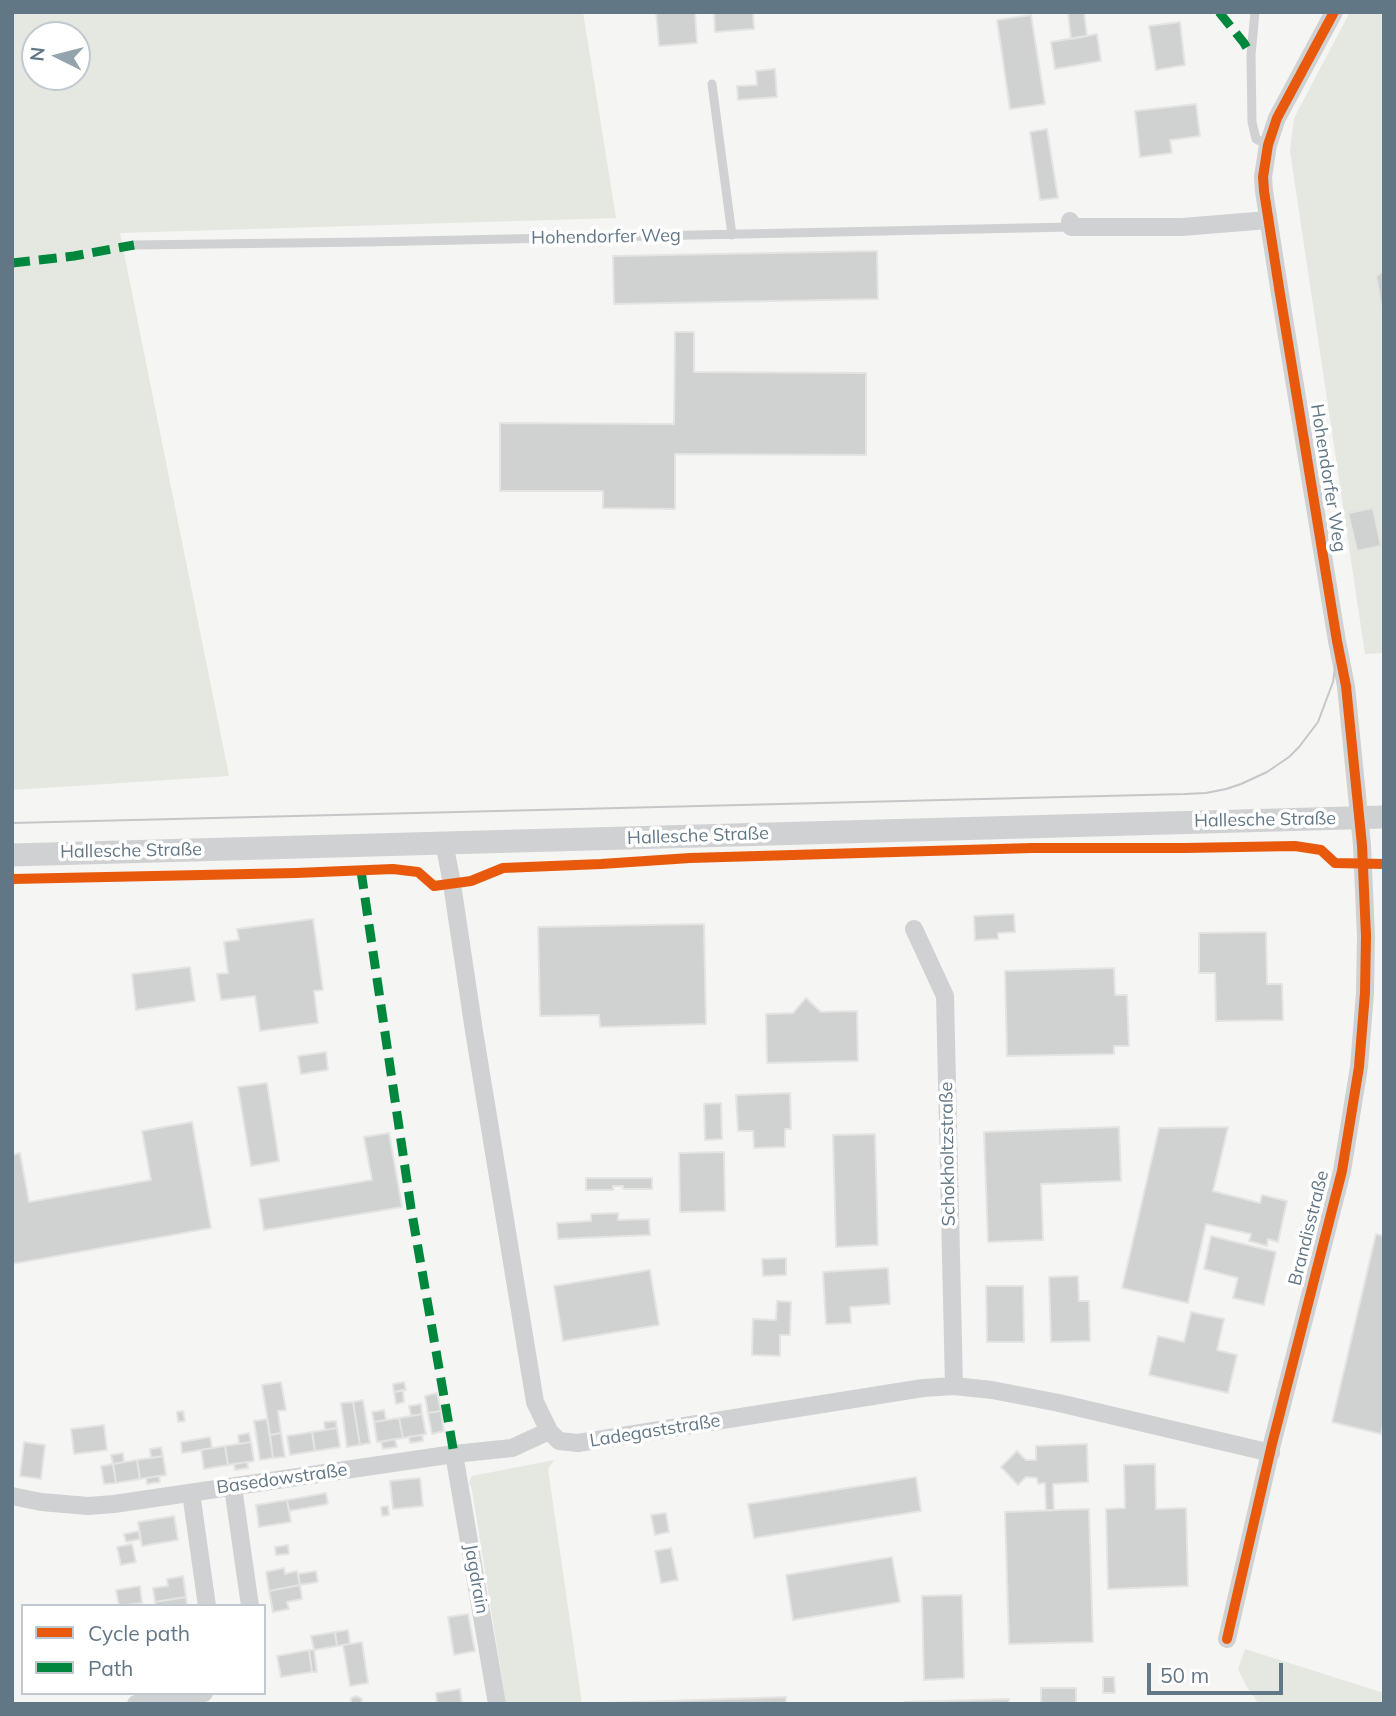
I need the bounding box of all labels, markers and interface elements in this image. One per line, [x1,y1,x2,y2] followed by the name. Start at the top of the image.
[21,21,91,91] north arrow
[24,46,50,62] text: N
[531,225,681,249] street label: Hohendorfer Weg
[1306,402,1350,554] street label: Hohendorfer Weg
[1194,808,1336,832] street label: Hallesche Straße
[627,823,769,849] street label: Hallesche Straße
[60,839,202,863] street label: Hallesche Straße
[936,1082,960,1226] street label: Schokholtzstraße
[1284,1168,1334,1288] street label: Brandisstraße
[588,1410,722,1452] street label: Ladegaststraße
[215,1459,349,1499] street label: Basedowstraße
[459,1542,493,1616] street label: Jagdrain
[21,1604,266,1695] legend
[88,1620,190,1646] text: Cycle path
[1151,1650,1288,1694] scale bar
[88,1655,133,1681] text: Path
[1160,1662,1209,1688] text: 50 m

